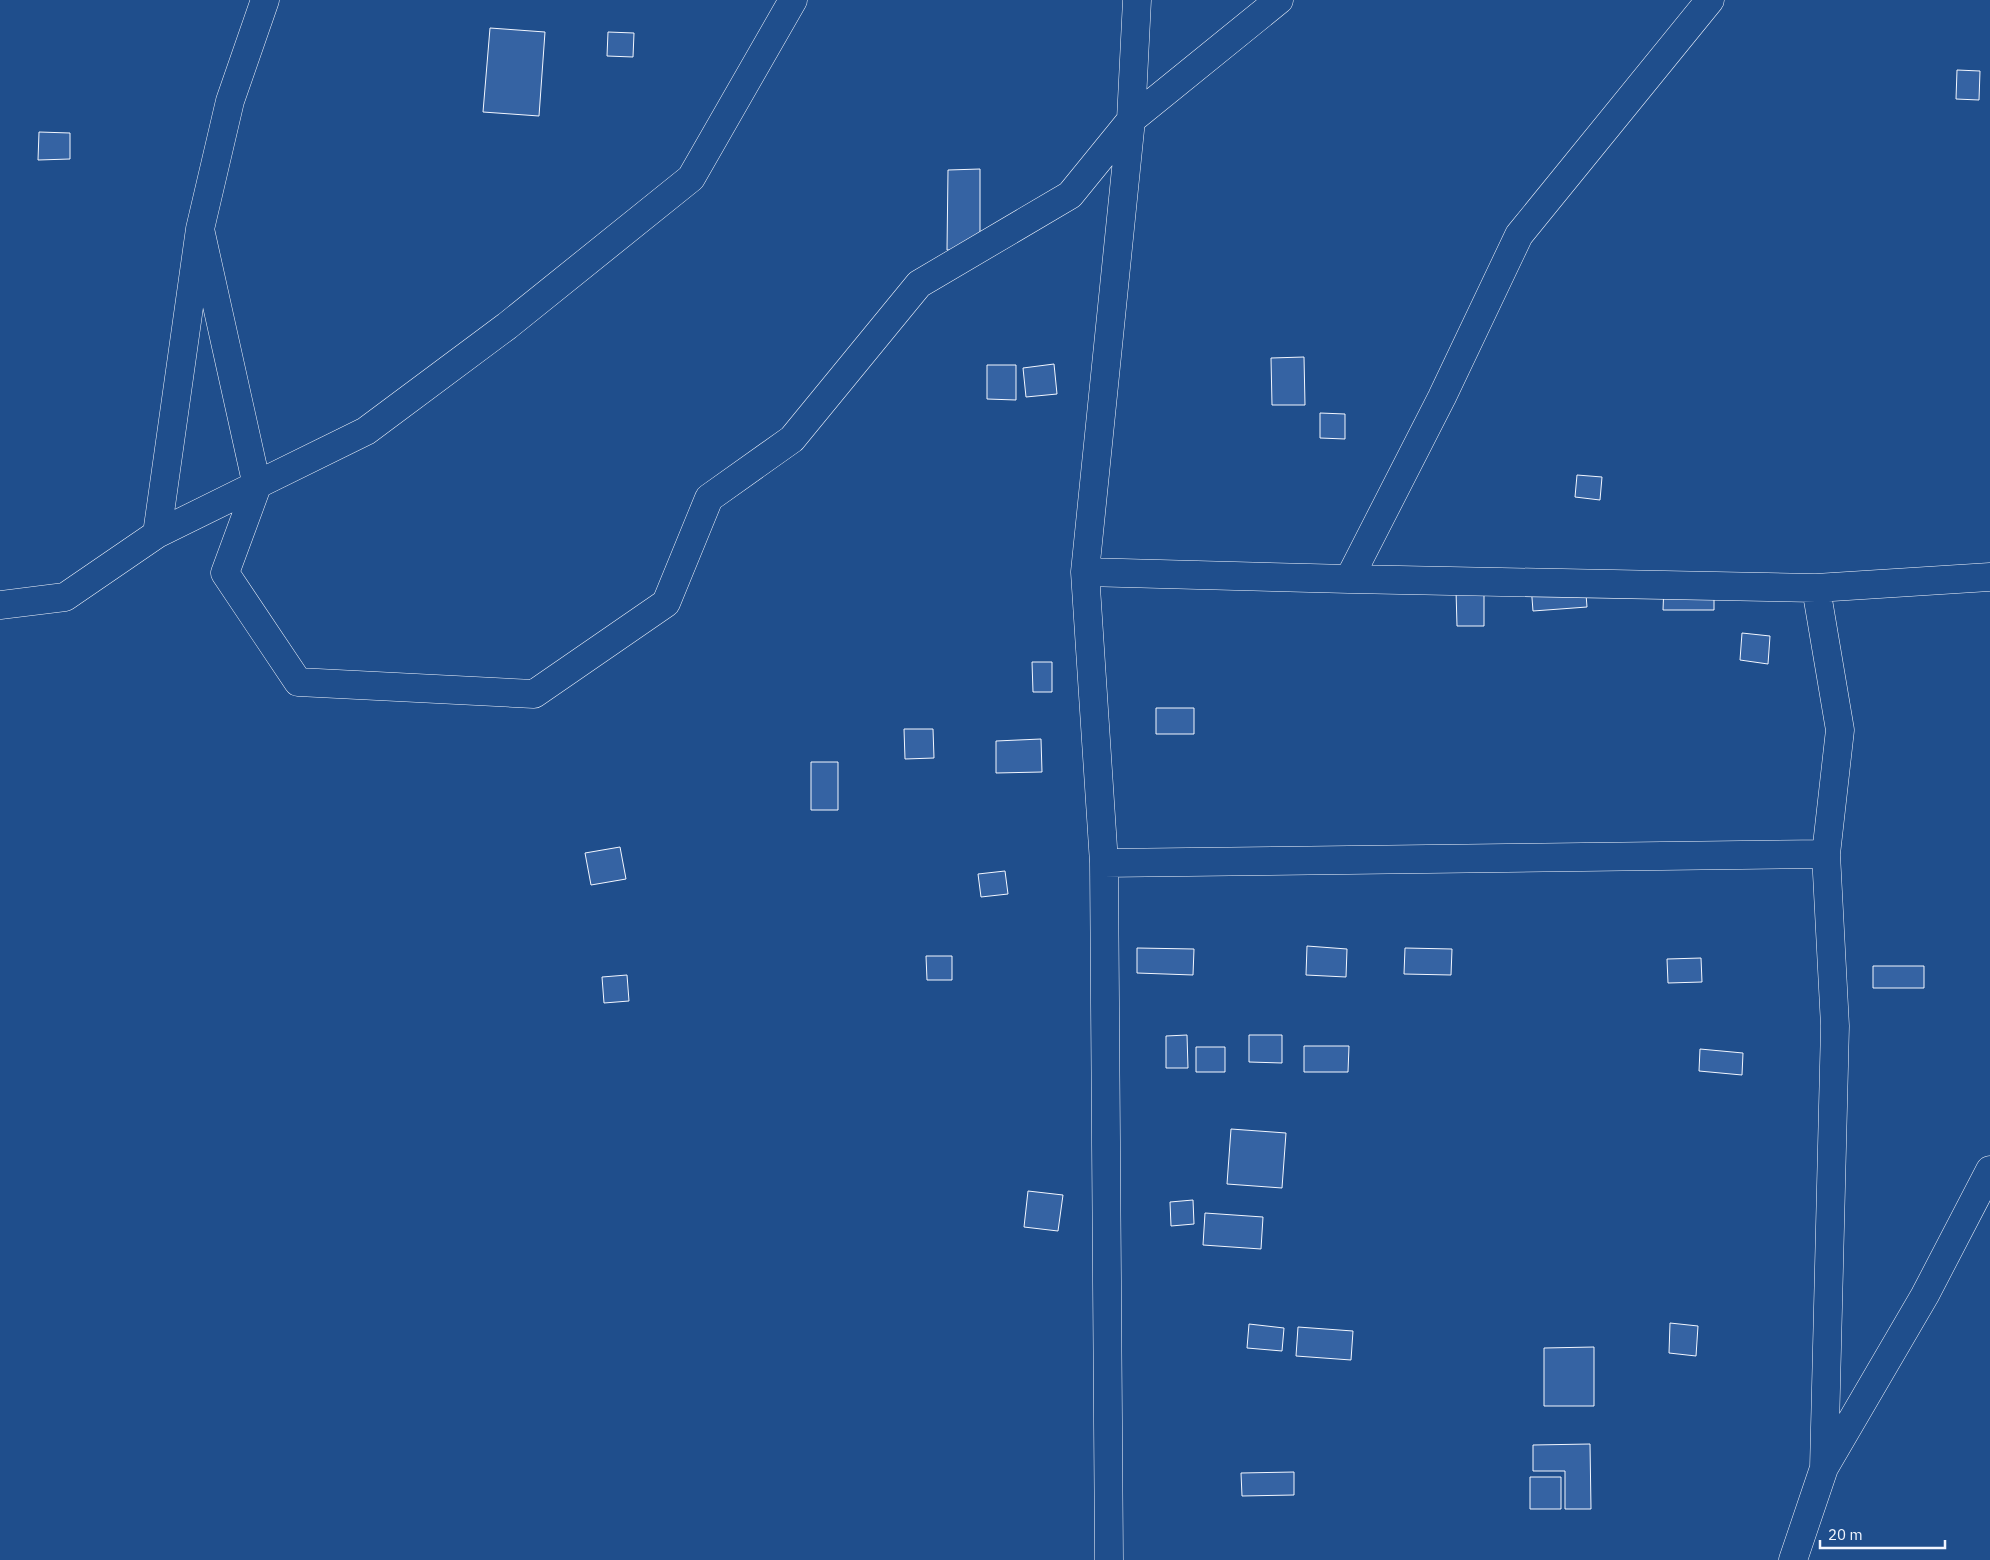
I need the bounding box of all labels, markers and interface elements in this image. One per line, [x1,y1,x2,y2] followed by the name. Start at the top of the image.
[1820,1518,1945,1550] scale bar
[1828,1525,1863,1544] text: 20 m

